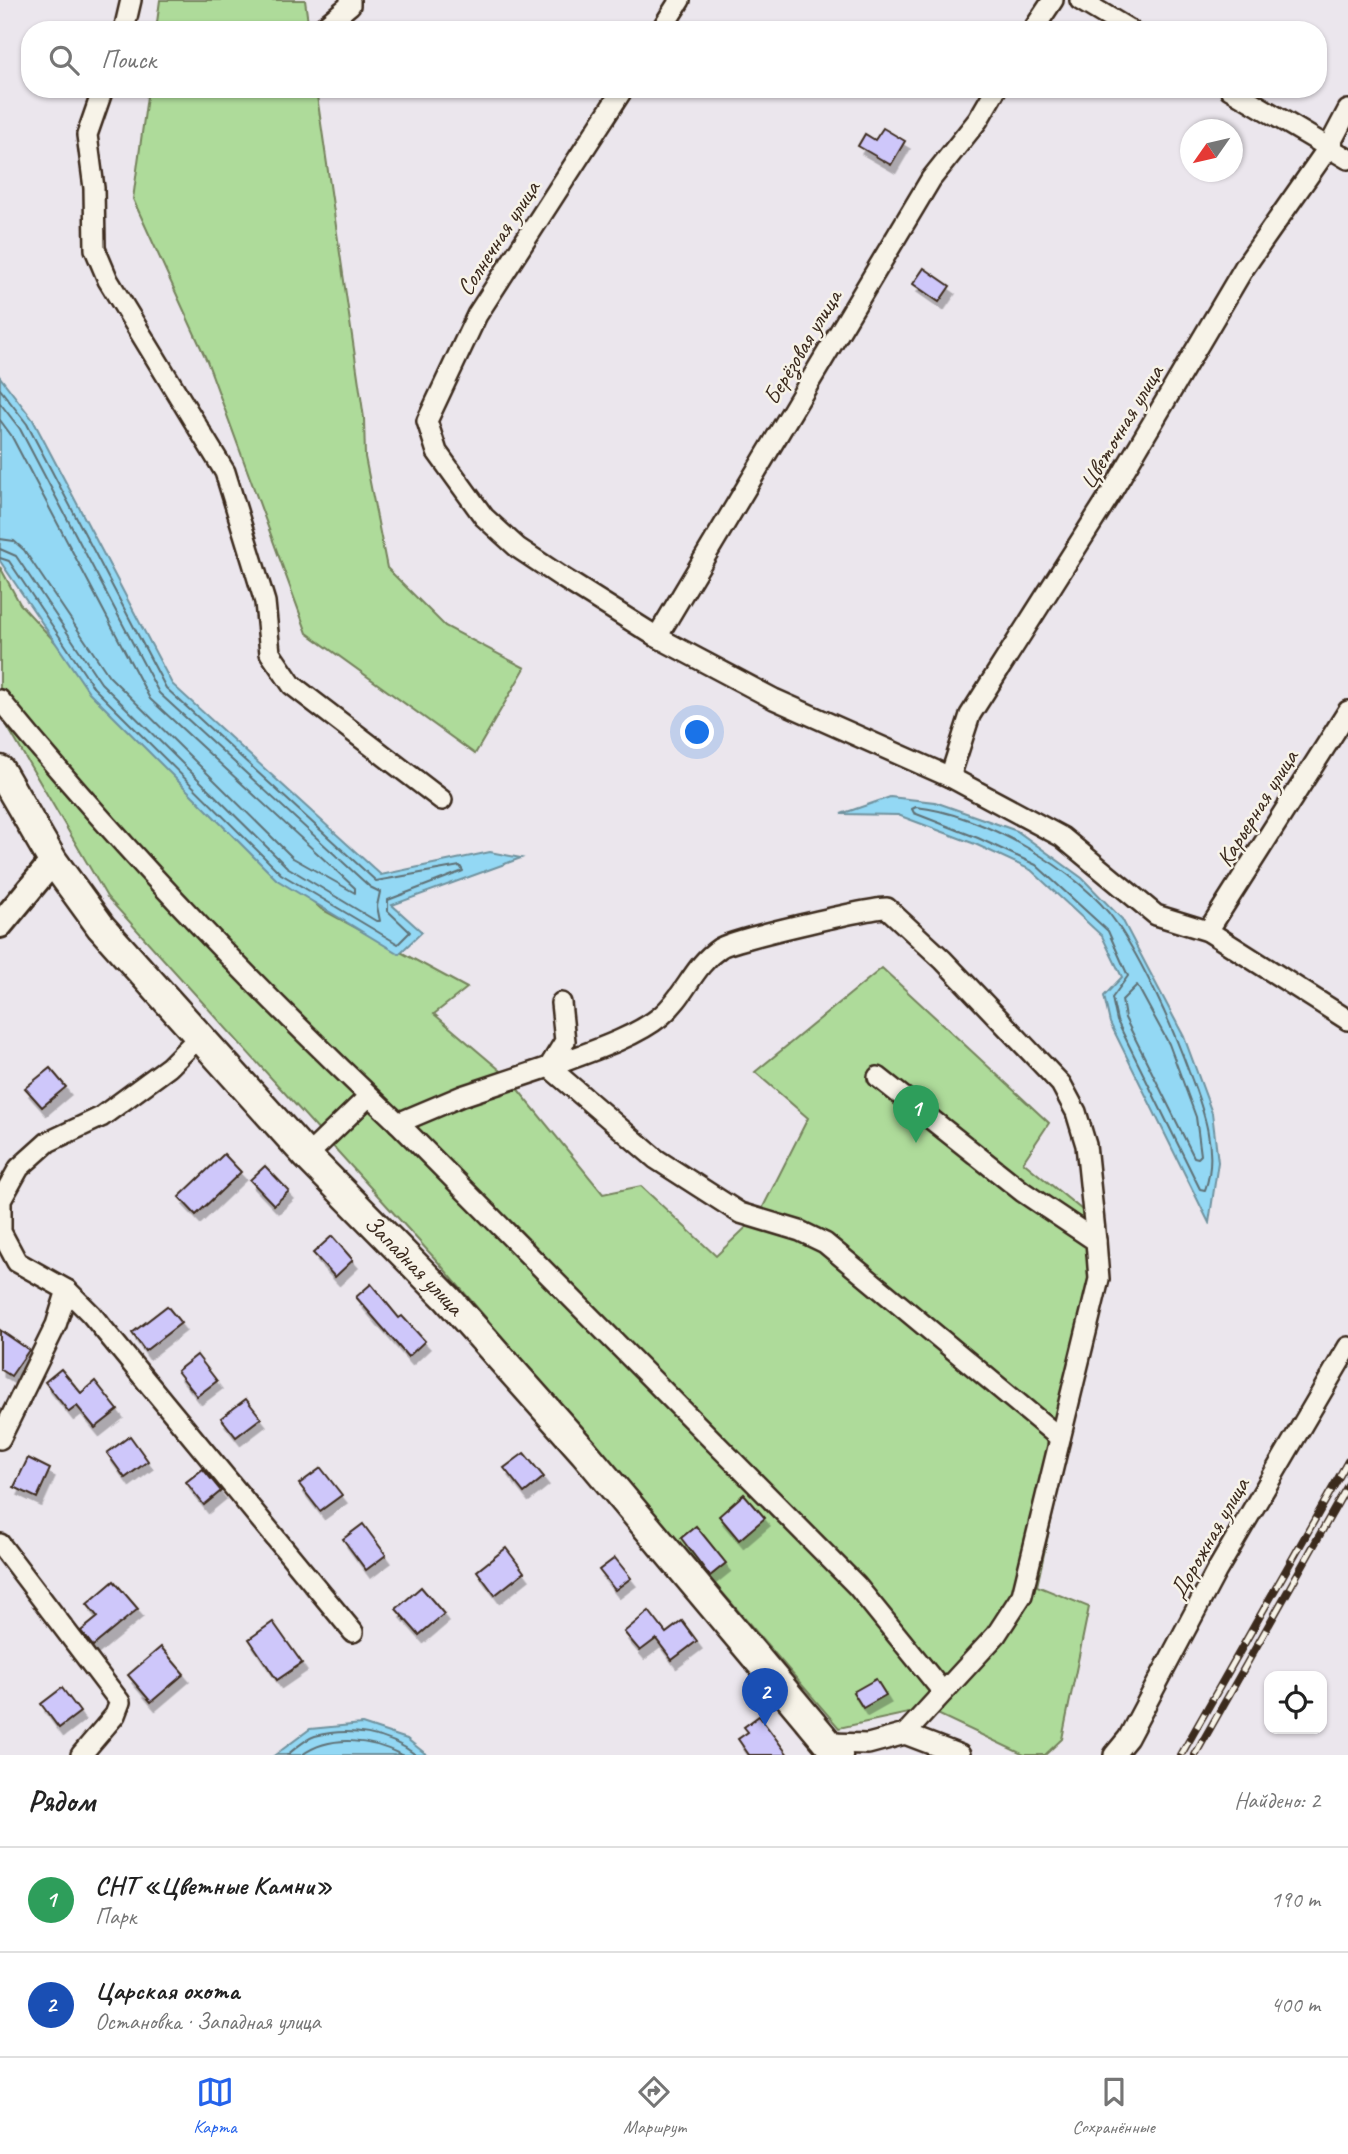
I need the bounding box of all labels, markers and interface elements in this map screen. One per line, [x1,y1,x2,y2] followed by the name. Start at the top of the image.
[21,21,1327,98] search box
[45,41,83,79] icon: search
[101,43,156,76] text: Поиск
[1180,119,1243,182] north arrow
[450,174,547,301] street label: Солнечная улица
[756,282,850,410] street label: Берёзовая улица
[1072,358,1171,495] street label: Цветочная улица
[680,715,714,749] your location
[1209,743,1306,872] street label: Карьерная улица
[893,1085,939,1143] pin: 1
[358,1208,471,1323] street label: Западная улица
[1162,1471,1256,1604] street label: Дорожная улица
[742,1668,788,1726] pin: 2
[1264,1671,1327,1734] map controls
[1264,1671,1327,1734] button: locate
[28,1782,95,1820] text: Рядом
[1234,1786,1320,1815] text: Найдено: 2
[95,1869,332,1902] text: СНТ «Цветные Камни»
[46,1885,56,1914] text: 1
[1271,1885,1320,1914] text: 190 m
[95,1902,136,1931] text: Парк
[95,1974,239,2007] text: Царская охота
[46,1990,56,2019] text: 2
[1271,1990,1320,2019] text: 400 m
[95,2007,321,2036] text: Остановка · Западная улица
[193,2073,237,2139] tab: Карта
[623,2073,686,2139] tab: Маршрут
[1072,2073,1155,2139] tab: Сохранённые

